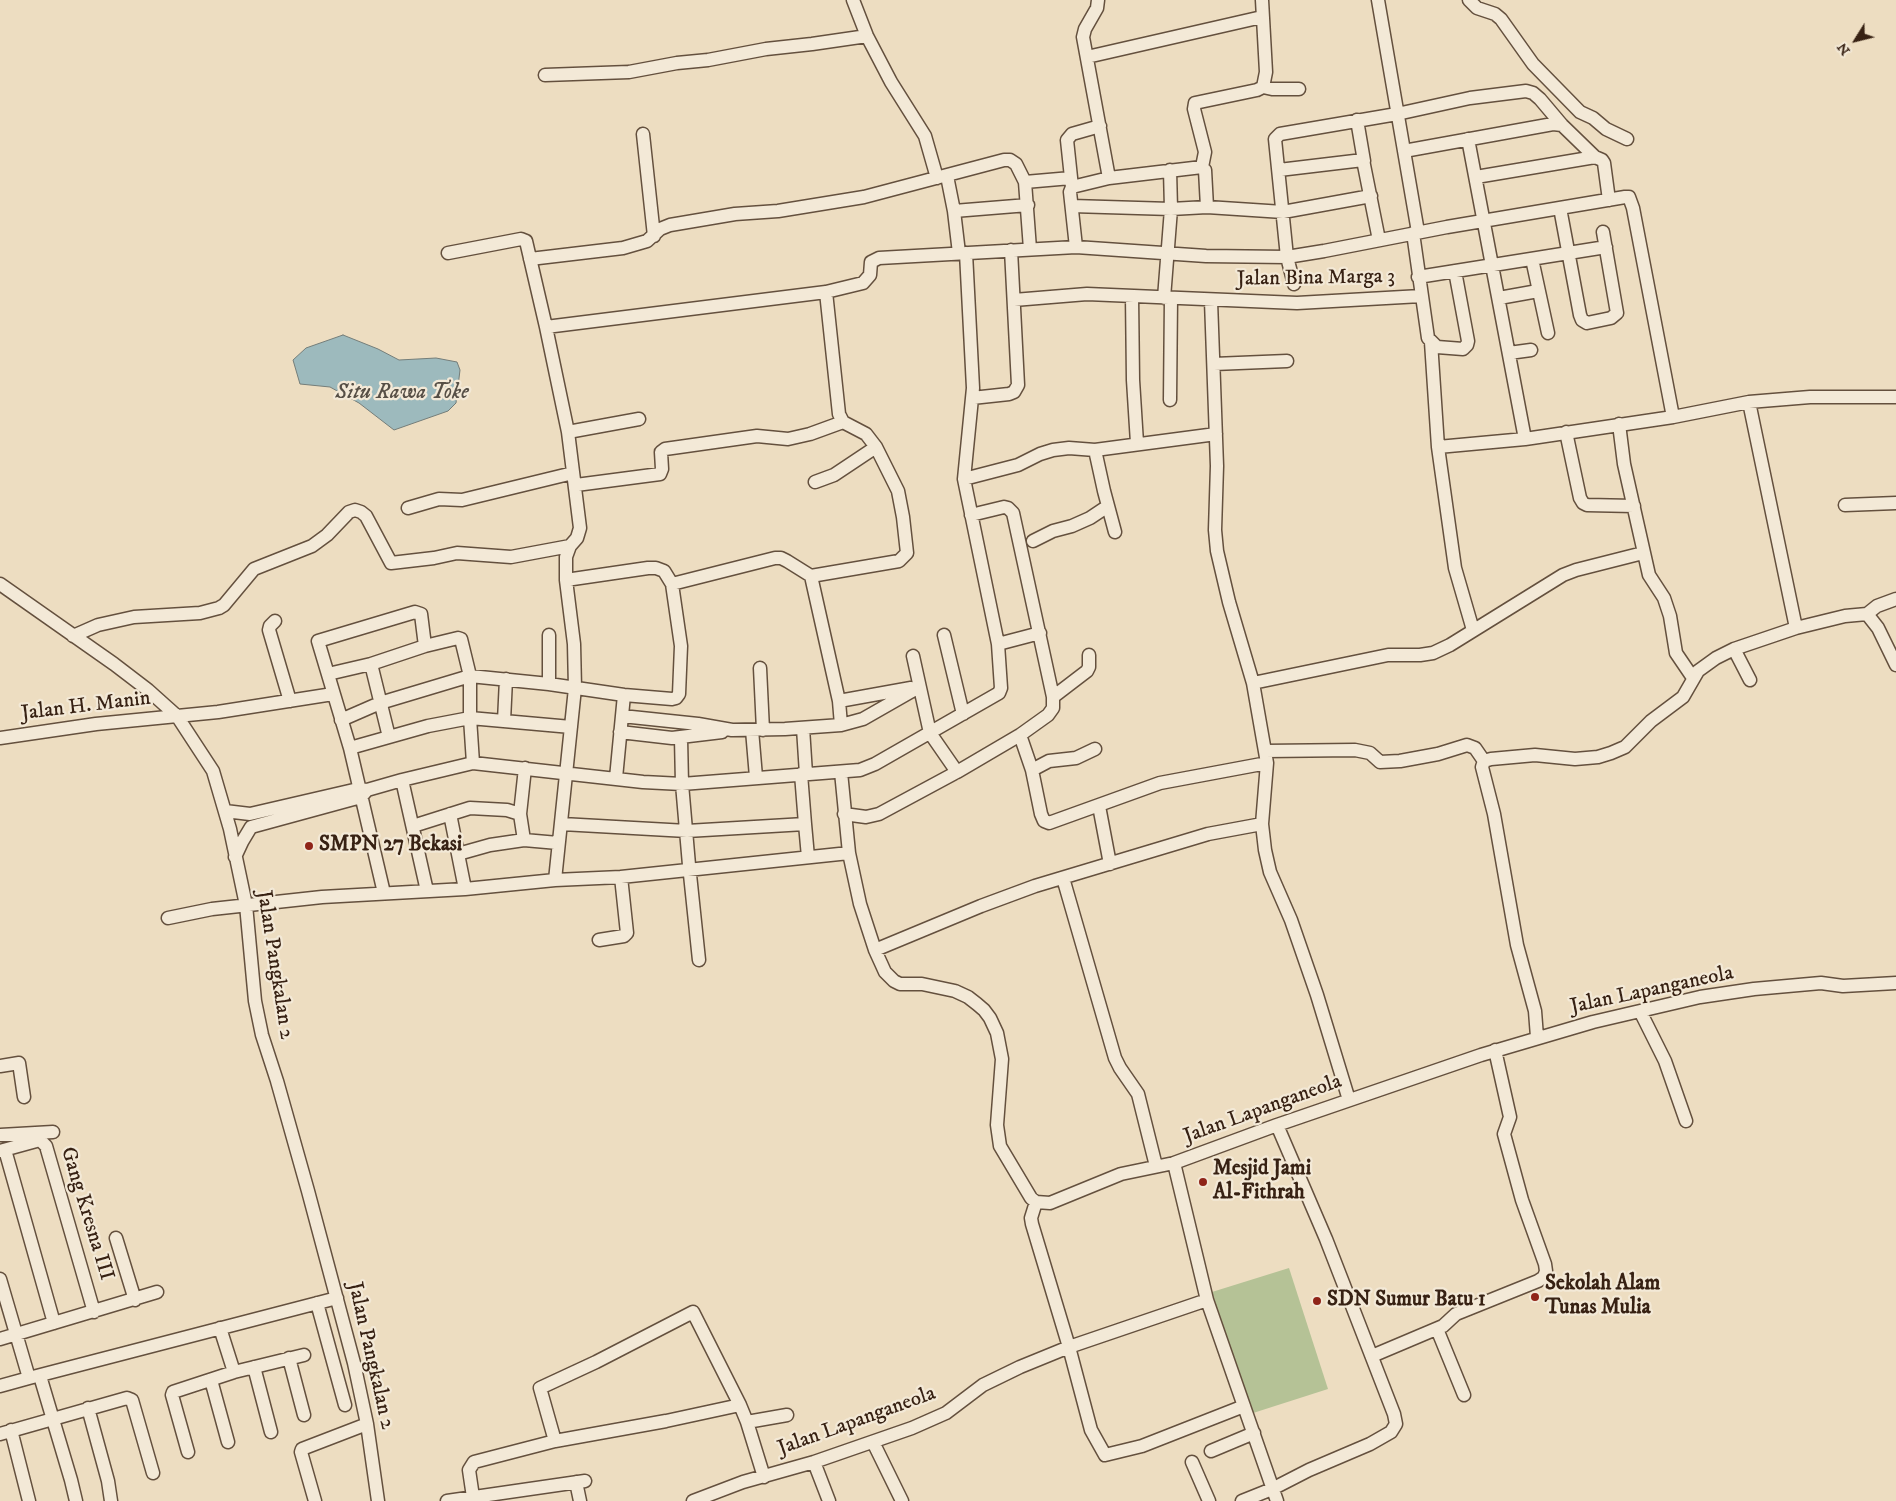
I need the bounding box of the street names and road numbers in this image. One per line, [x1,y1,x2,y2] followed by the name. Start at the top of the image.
[1237,265,1395,293] street label: Jalan Bina Marga 3
[20,687,152,727] street label: Jalan H. Manin
[250,889,298,1041] street label: Jalan Pangkalan 2
[1568,961,1736,1021] street label: Jalan Lapanganeola
[1181,1070,1345,1150] street label: Jalan Lapanganeola
[54,1144,118,1284] street label: Gang Kresna III
[341,1280,399,1432] street label: Jalan Pangkalan 2
[775,1382,939,1462] street label: Jalan Lapanganeola

